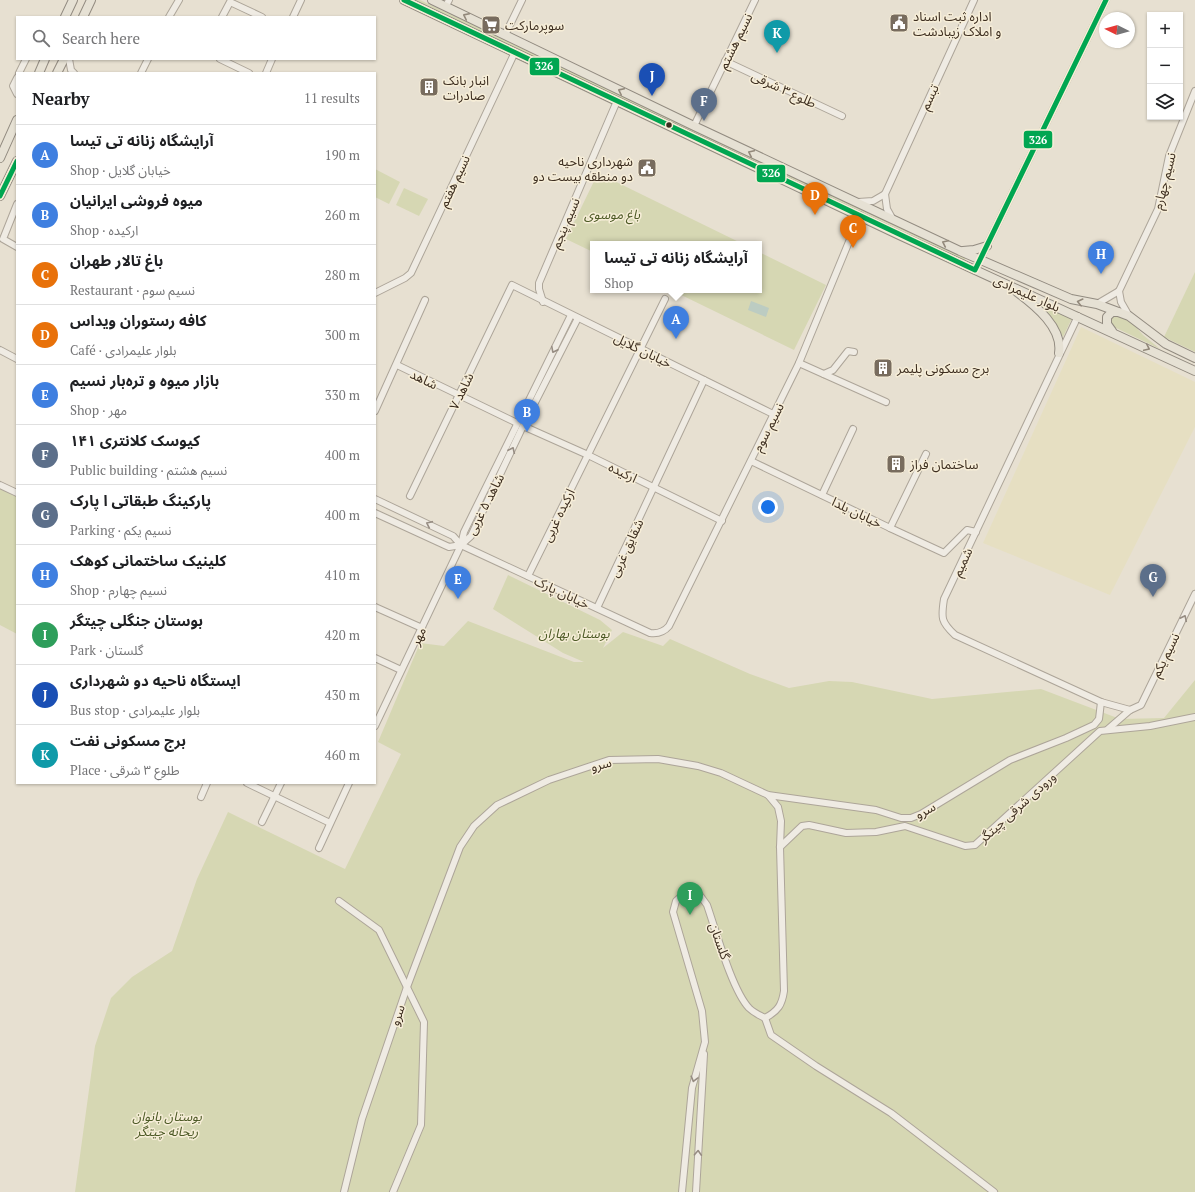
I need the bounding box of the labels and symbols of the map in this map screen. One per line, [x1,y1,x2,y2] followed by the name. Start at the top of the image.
[913,7,1002,40] place label: اداره ثبت اسناد و املاک زیبادشت
[714,10,758,73] street label: نسیم هشتم
[888,12,910,34] public building icon: اداره ثبت اسناد و املاک زیبادشت
[1099,12,1135,48] north arrow
[463,13,471,21] one-way arrow
[480,14,502,36] supermarket icon: سوپرمارکت
[505,16,564,35] place label: سوپرمارکت
[764,20,790,53] pin: K
[529,57,560,76] line badge: 326
[535,59,553,73] text: 326
[639,63,665,96] pin: J
[748,66,819,114] street label: طلوع ۳ شرقی
[443,71,489,104] place label: انبار بانک صادرات
[418,76,440,98] building icon: انبار بانک صادرات
[915,81,945,114] street label: تبسم
[618,88,626,96] one-way arrow
[691,88,717,121] pin: F
[664,120,674,130] unlabelled marker
[1023,130,1053,149] line badge: 326
[1029,133,1047,147] text: 326
[748,150,756,158] one-way arrow
[1148,150,1182,212] street label: نسیم چهارم
[434,152,476,211] street label: نسیم هفتم
[533,152,633,185] place label: شهرداری ناحیه دو منطقه بیست دو
[636,157,658,179] public building icon: شهرداری ناحیه دو منطقه بیست دو
[756,164,786,183] line badge: 326
[762,166,780,180] text: 326
[802,182,828,215] pin: D
[546,195,586,252] street label: نسیم پنجم
[584,205,641,225] park label: باغ موسوی
[840,215,866,248] pin: C
[942,240,949,248] one-way arrow
[1088,241,1114,274] pin: H
[991,270,1063,316] street label: بلوار علیمرادی
[1077,298,1084,306] one-way arrow
[663,306,689,339] pin: A
[611,328,675,372] street label: خیابان گلایل
[1143,343,1151,351] one-way arrow
[551,345,559,353] one-way arrow
[872,357,894,379] building icon: برج مسکونی پلیمر
[896,359,989,379] place label: برج مسکونی پلیمر
[407,365,441,393] street label: شاهد
[444,370,478,412] street label: شاهد ۷
[514,399,540,432] pin: B
[748,400,790,455] street label: نسیم سوم
[507,446,515,454] one-way arrow
[885,453,907,475] building icon: ساختمان فراز
[909,455,978,473] place label: ساختمان فراز
[606,457,640,487] street label: ارکیده
[462,470,508,538] street label: شاهد ۵ غربی
[537,485,579,545] street label: ارکیده غربی
[829,492,885,532] street label: خیابان یلدا
[758,497,778,517] your location
[605,516,647,580] street label: شقایق غربی
[426,521,433,529] one-way arrow
[948,545,978,580] street label: شمیم
[1140,564,1166,597] pin: G
[445,566,471,599] pin: E
[531,571,593,614] street label: خیابان پارک
[1179,615,1186,622] one-way arrow
[405,624,430,649] street label: مهر
[539,624,610,642] park label: بوستان بهاران
[1146,630,1185,681] street label: نسیم یکم
[589,753,613,775] street label: سرو
[974,767,1060,848] street label: ورودی شرقی چیتگر
[911,797,939,823] street label: سرو
[677,882,703,915] pin: I
[705,920,735,962] street label: گلستان
[385,1002,409,1028] street label: سرو
[691,1076,699,1083] one-way arrow
[132,1107,202,1140] park label: بوستان بانوان ریحانه چیتگر
[694,1150,703,1156] one-way arrow

